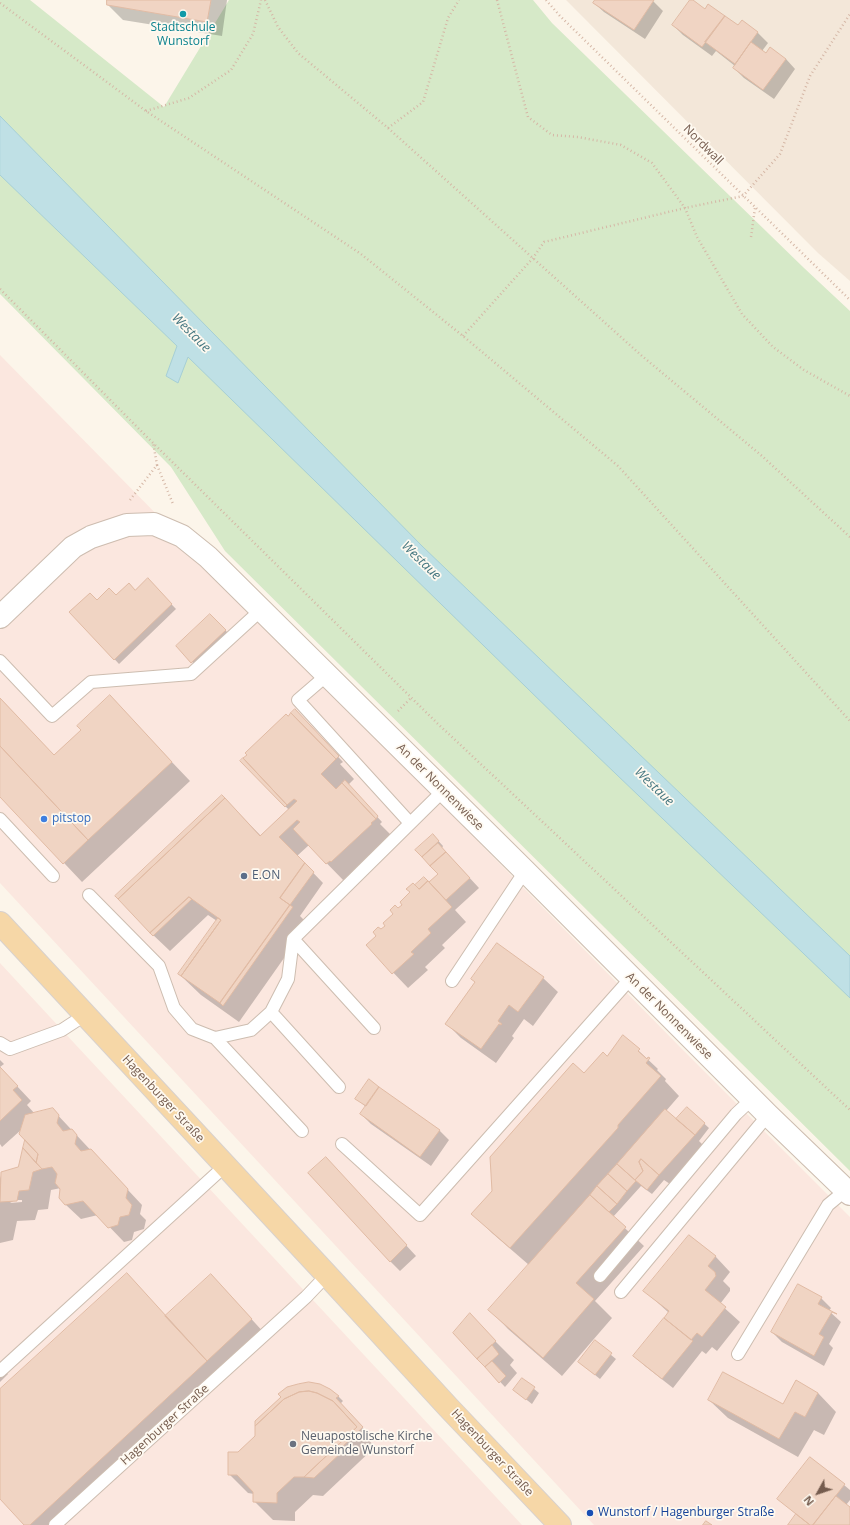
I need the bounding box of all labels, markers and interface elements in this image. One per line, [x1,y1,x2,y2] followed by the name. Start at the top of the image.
[178,9,188,19] marker: Stadtschule Wunstorf
[150,21,216,49] place label: Stadtschule Wunstorf
[680,122,726,168] street label: Nordwall
[168,310,214,356] water label: Westaue
[398,538,444,584] water label: Westaue
[394,741,486,833] street label: An der Nonnenwiese
[631,764,677,810] water label: Westaue
[52,812,91,826] place label: pitstop
[39,814,49,824] marker: pitstop
[252,869,280,883] place label: E.ON
[239,871,249,881] marker: E.ON
[623,970,715,1062] street label: An der Nonnenwiese
[119,1053,207,1145] street label: Hagenburger Straße
[118,1382,212,1468] street label: Hagenburger Straße
[448,1407,536,1499] street label: Hagenburger Straße
[301,1430,432,1458] place label: Neuapostolische Kirche Gemeinde Wunstorf
[288,1439,298,1449] marker: Neuapostolische Kirche Gemeinde Wunstorf
[798,1473,838,1513] north arrow
[800,1493,817,1509] text: N
[598,1506,774,1520] place label: Wunstorf / Hagenburger Straße
[585,1508,595,1518] marker: Wunstorf / Hagenburger Straße

